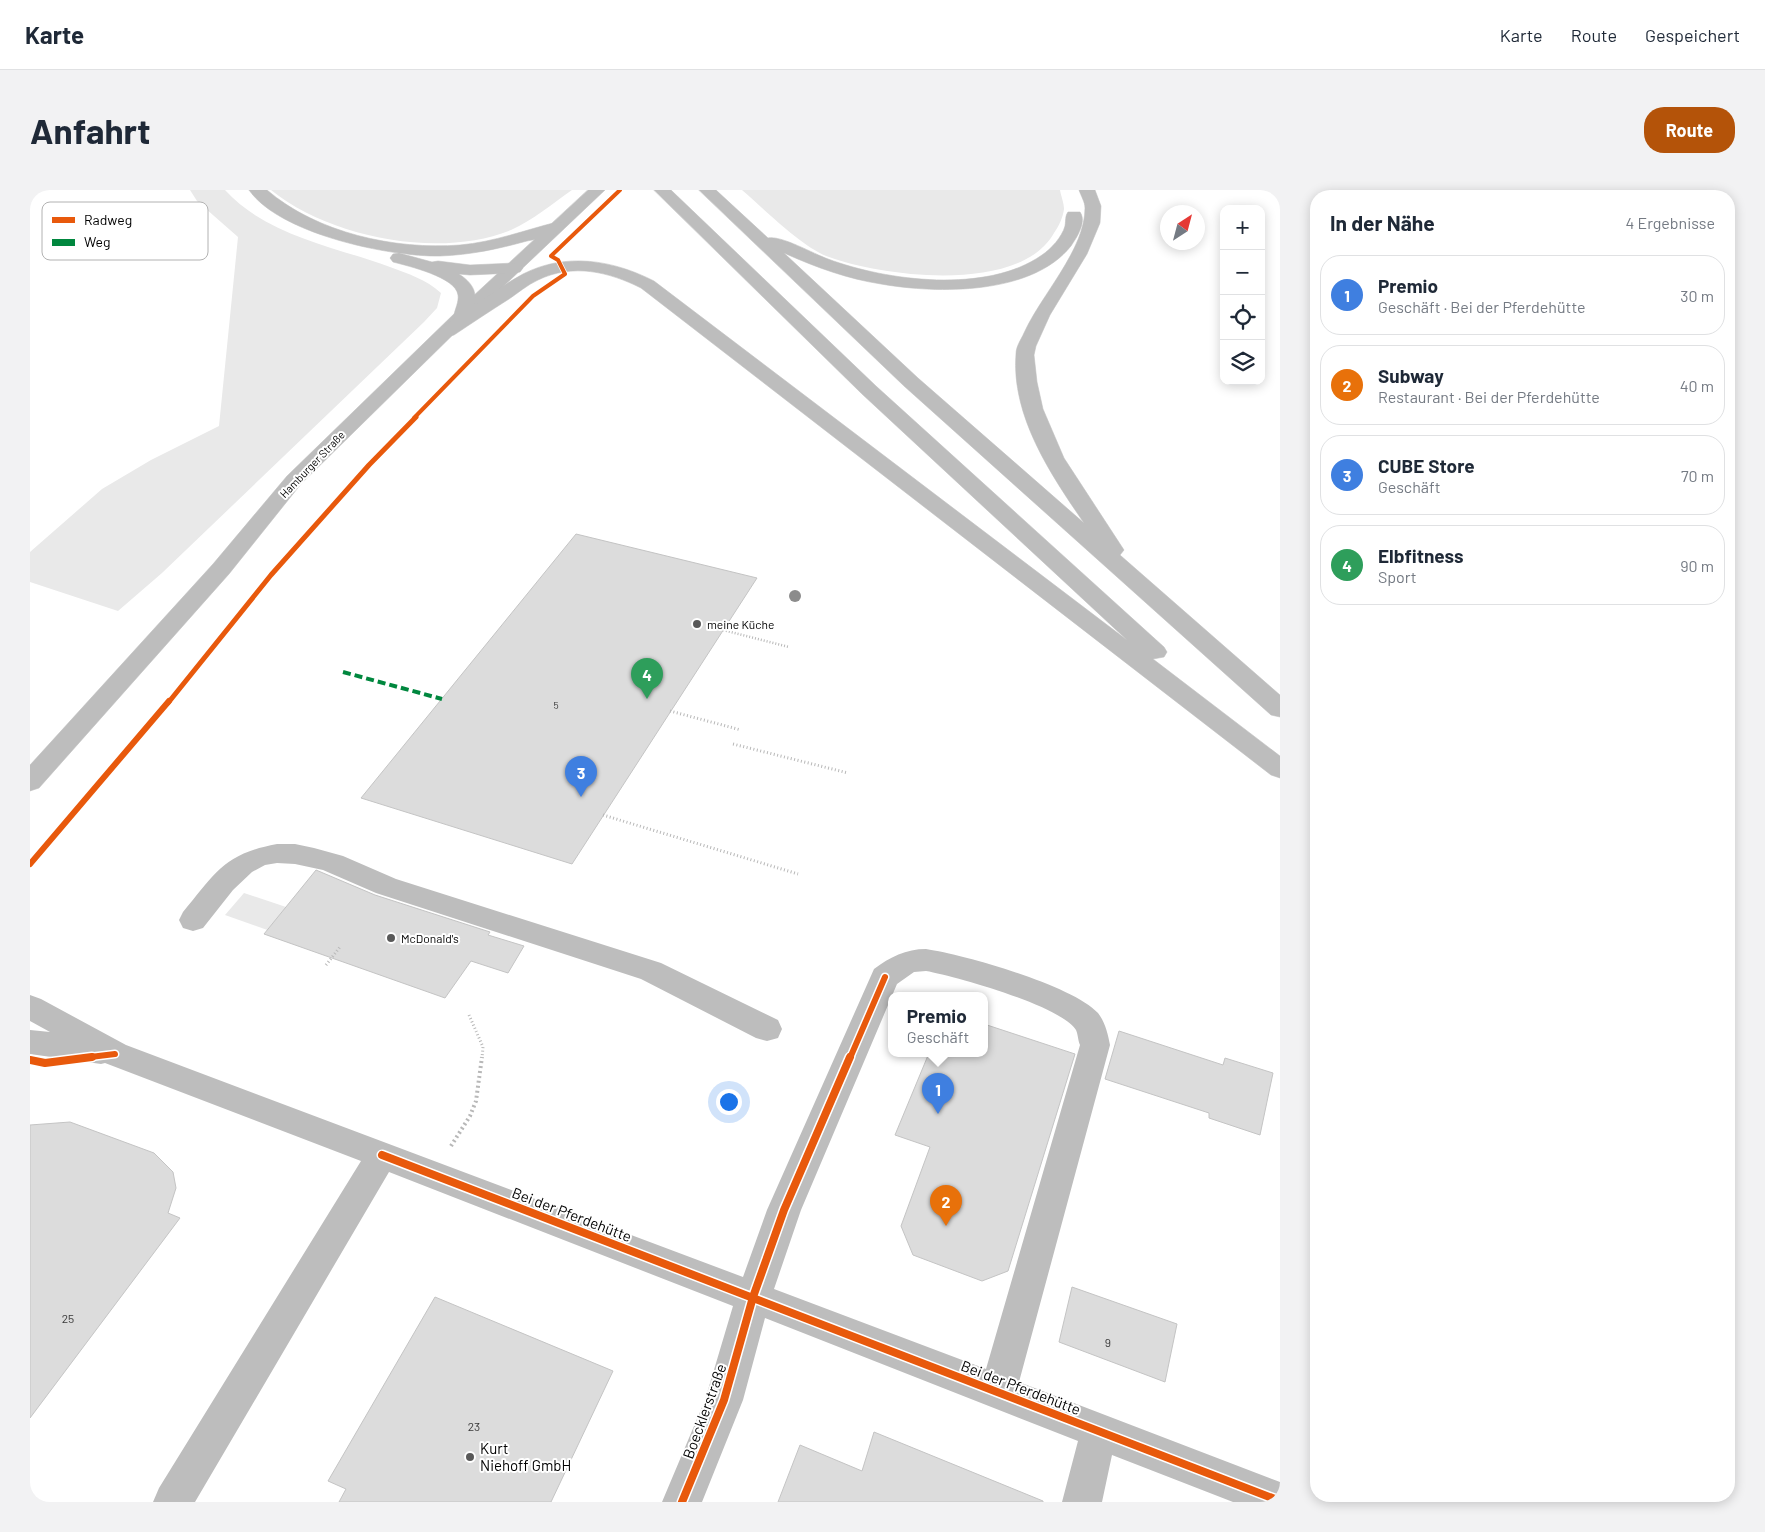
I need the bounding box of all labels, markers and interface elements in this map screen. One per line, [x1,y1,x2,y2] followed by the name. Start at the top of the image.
[25,20,84,49] text: Karte
[1500,24,1543,46] text: Karte
[1571,24,1617,46] text: Route
[1645,24,1740,46] text: Gespeichert
[1644,107,1735,153] button: Route
[30,109,150,151] text: Anfahrt
[42,202,208,260] legend
[1160,205,1205,250] north arrow
[1220,205,1265,385] map controls
[1220,205,1265,250] button: +
[1330,210,1435,235] text: In der Nähe
[84,211,132,228] text: Radweg
[1625,213,1715,232] text: 4 Ergebnisse
[84,233,111,250] text: Weg
[1220,250,1265,295] button: −
[1378,274,1438,297] text: Premio
[1344,286,1350,305] text: 1
[1680,286,1714,305] text: 30 m
[1220,295,1265,340] button: locate
[1378,297,1586,316] text: Geschäft · Bei der Pferdehütte
[1220,340,1265,385] button: layers
[1378,364,1444,387] text: Subway
[1343,376,1351,395] text: 2
[1680,376,1714,395] text: 40 m
[1378,387,1600,406] text: Restaurant · Bei der Pferdehütte
[277,428,347,500] street label: Hamburger Straße
[1378,454,1475,477] text: CUBE Store
[1343,466,1351,485] text: 3
[1681,466,1714,485] text: 70 m
[1378,477,1441,496] text: Geschäft
[1378,544,1463,567] text: Elbfitness
[1342,556,1352,575] text: 4
[1680,556,1714,575] text: 90 m
[1378,567,1417,586] text: Sport
[707,617,774,631] place label: meine Küche
[691,618,703,630] marker: meine Küche
[631,658,663,699] pin: 4
[553,699,559,711] house number: 5
[565,756,597,797] pin: 3
[401,931,459,945] place label: McDonald's
[385,932,397,944] marker: McDonald's
[888,992,988,1057] popup
[907,1004,967,1027] text: Premio
[907,1027,969,1046] text: Geschäft
[922,1073,954,1114] pin: 1
[716,1089,742,1115] your location
[510,1183,634,1245] street label: Bei der Pferdehütte
[930,1185,962,1226] pin: 2
[62,1311,74,1325] house number: 25
[1105,1335,1111,1349] house number: 9
[959,1356,1083,1418] street label: Bei der Pferdehütte
[678,1361,730,1461] street label: Boecklerstraße
[468,1419,480,1433] house number: 23
[480,1439,571,1474] place label: Kurt Niehoff GmbH
[464,1451,476,1463] marker: Kurt Niehoff GmbH

